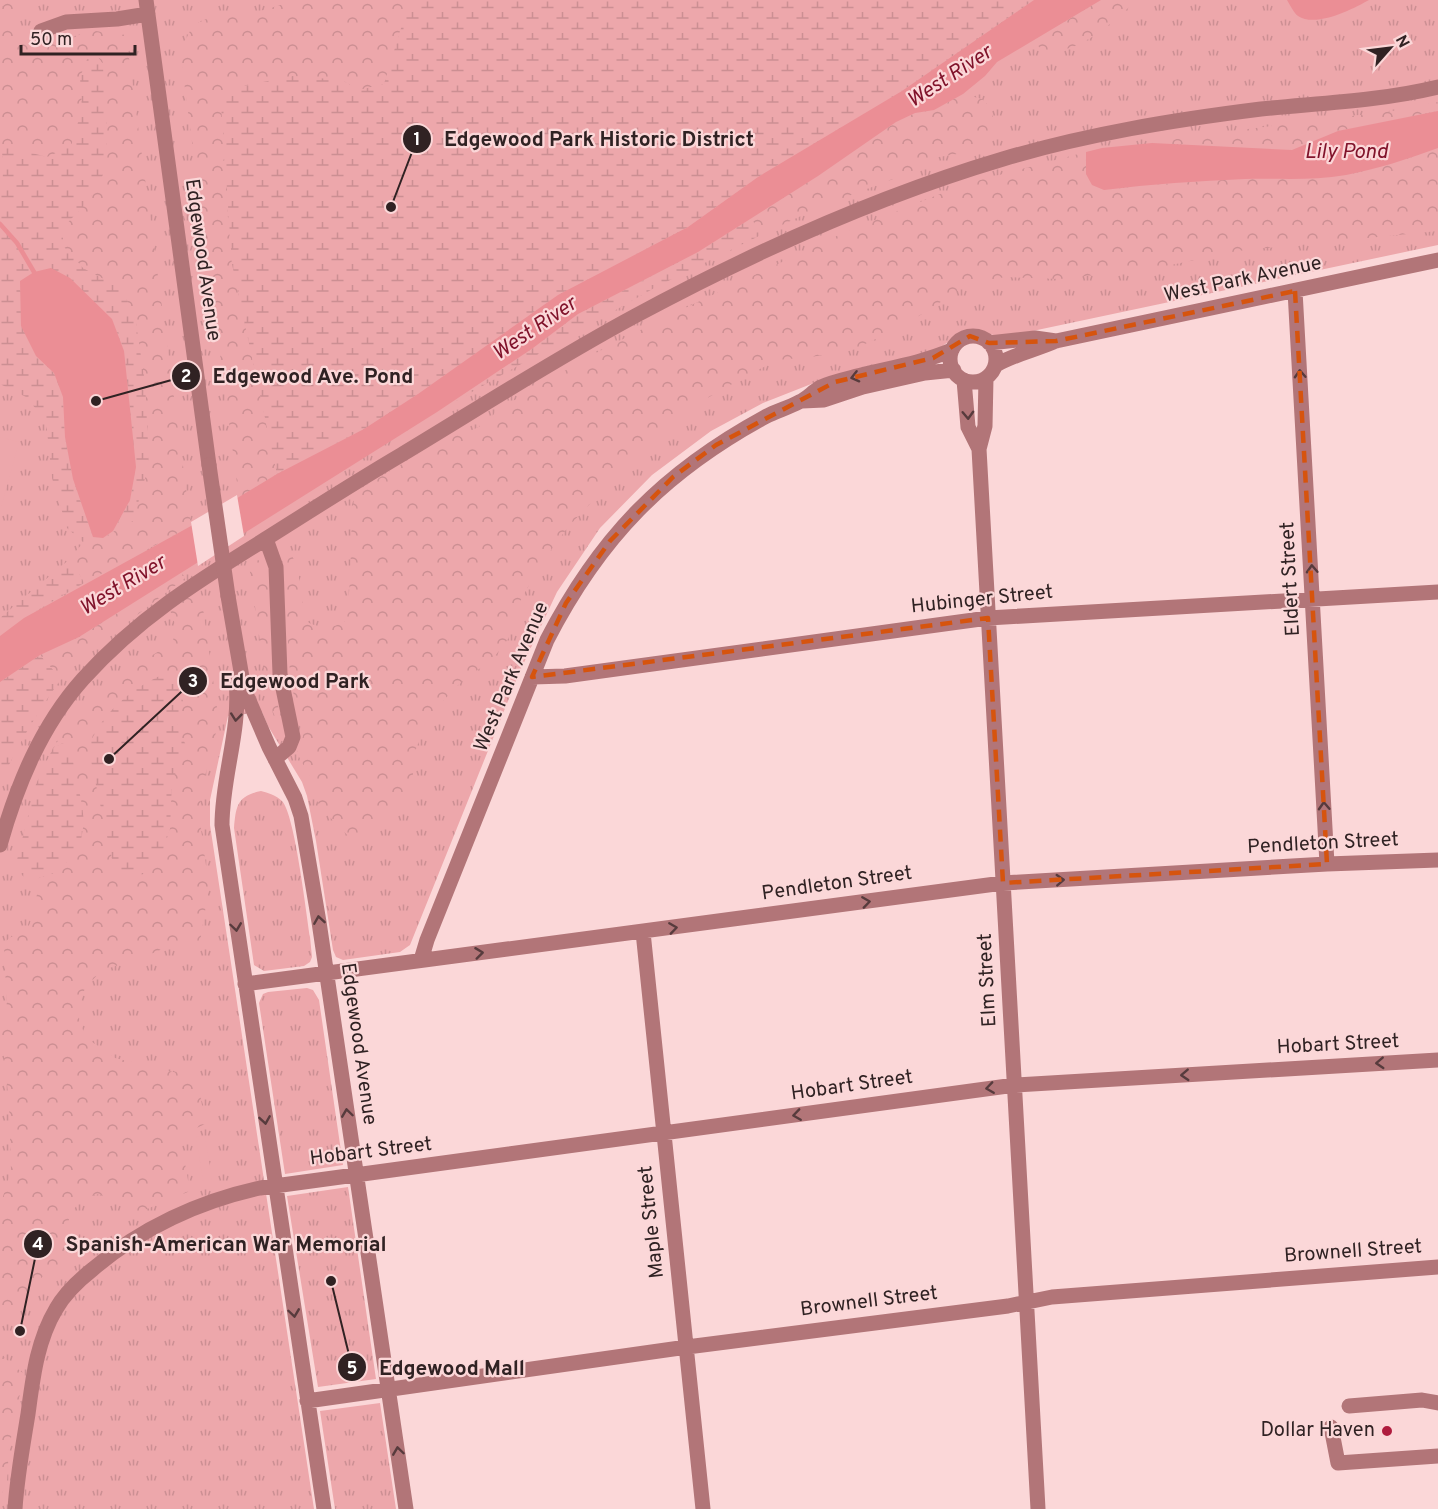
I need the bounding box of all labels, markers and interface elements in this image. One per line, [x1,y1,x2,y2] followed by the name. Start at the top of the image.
[21,18,135,56] scale bar
[1360,18,1420,78] north arrow
[30,29,72,52] text: 50 m
[1390,32,1413,52] text: N
[902,38,999,114] water label: West River
[402,119,766,158] callout: Edgewood Park Historic District
[444,127,754,154] text: Edgewood Park Historic District
[413,129,421,152] text: 1
[1304,139,1389,166] water label: Lily Pond
[178,177,226,343] street label: Edgewood Avenue
[1162,251,1324,309] street label: West Park Avenue
[488,290,584,367] water label: West River
[171,356,426,395] callout: Edgewood Ave. Pond
[213,364,413,391] text: Edgewood Ave. Pond
[180,366,192,389] text: 2
[851,369,861,382] one-way arrow
[1294,370,1307,379] one-way arrow
[961,411,974,420] one-way arrow
[1275,521,1307,637] street label: Eldert Street
[75,549,173,622] water label: West River
[1305,564,1318,573] one-way arrow
[910,580,1054,620] street label: Hubinger Street
[469,598,555,756] street label: West Park Avenue
[178,661,382,700] callout: Edgewood Park
[220,669,370,696] text: Edgewood Park
[188,671,198,694] text: 3
[230,713,243,722] one-way arrow
[1318,801,1331,810] one-way arrow
[1247,827,1399,861] street label: Pendleton Street
[760,861,914,907] street label: Pendleton Street
[1055,874,1064,887] one-way arrow
[861,896,871,908] one-way arrow
[313,915,325,925] one-way arrow
[230,922,242,932] one-way arrow
[668,922,677,934] one-way arrow
[973,932,1003,1028] street label: Elm Street
[475,947,484,960] one-way arrow
[334,961,382,1127] street label: Edgewood Avenue
[1276,1029,1400,1061] street label: Hobart Street
[1375,1057,1384,1070] one-way arrow
[789,1065,915,1107] street label: Hobart Street
[1180,1068,1189,1081] one-way arrow
[986,1081,995,1094] one-way arrow
[342,1108,354,1118] one-way arrow
[793,1108,802,1121] one-way arrow
[259,1115,271,1124] one-way arrow
[308,1132,434,1172] street label: Hobart Street
[633,1164,671,1280] street label: Maple Street
[23,1224,399,1263] callout: Spanish-American War Memorial
[65,1232,387,1259] text: Spanish-American War Memorial
[32,1234,44,1257] text: 4
[1283,1234,1423,1270] street label: Brownell Street
[799,1281,939,1323] street label: Brownell Street
[288,1308,300,1317] one-way arrow
[337,1348,537,1387] callout: Edgewood Mall
[379,1356,525,1383] text: Edgewood Mall
[347,1358,358,1381] text: 5
[1260,1418,1375,1444] place label: Dollar Haven
[1380,1424,1394,1438] marker: Dollar Haven
[392,1447,404,1456] one-way arrow

